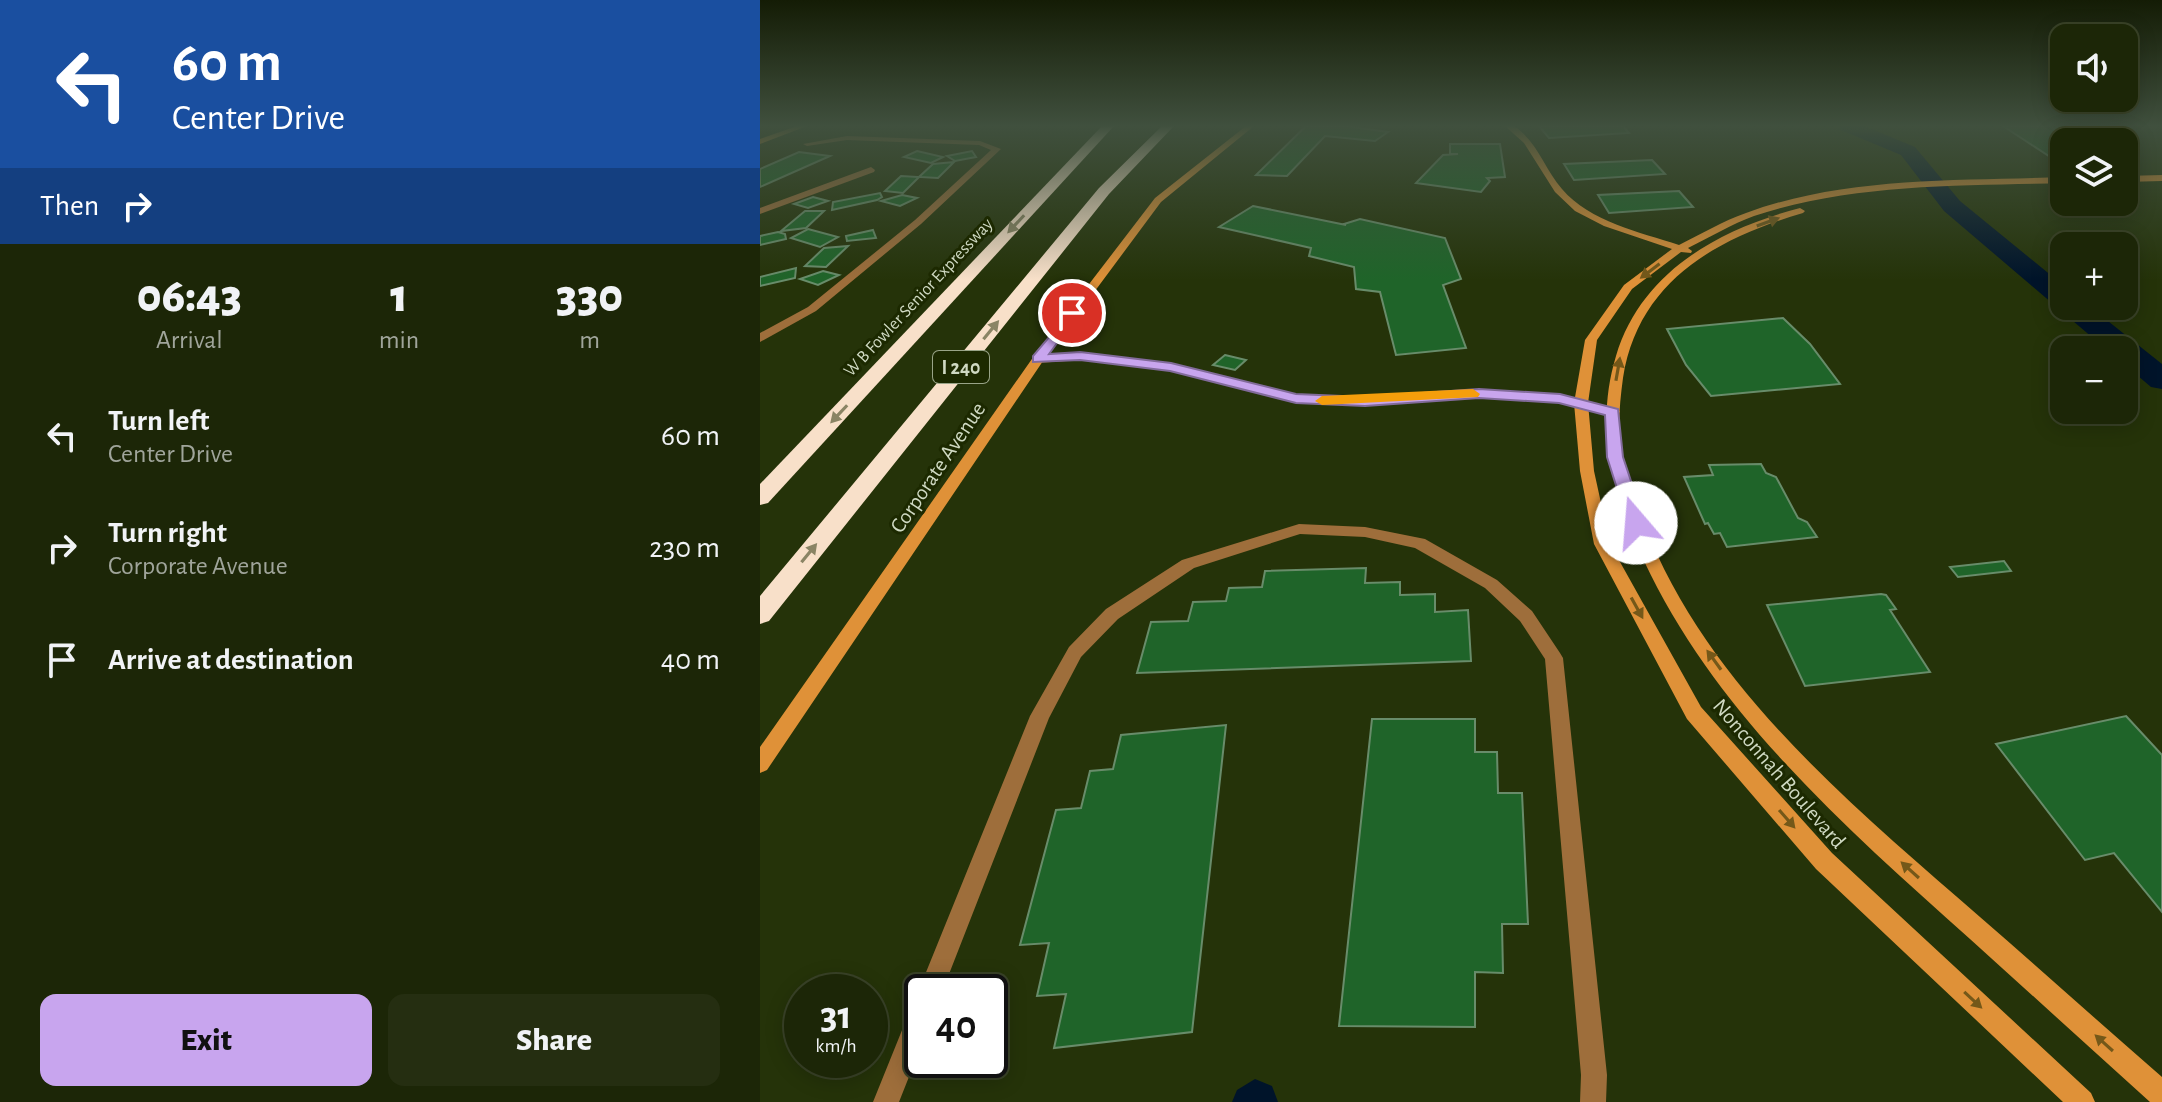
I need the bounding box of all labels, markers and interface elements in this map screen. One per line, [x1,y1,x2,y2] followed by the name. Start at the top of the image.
[2050,24,2138,424] map controls
[2050,24,2138,112] button: sound
[40,32,144,136] icon: left
[172,35,282,91] text: 60 m
[172,100,345,136] text: Center Drive
[2050,128,2138,216] button: layers
[115,184,159,228] icon: right
[40,191,99,221] text: Then
[1008,214,1026,233] one-way arrow
[841,215,997,380] street label: W B Fowler Senior Expressway
[1756,215,1780,228] one-way arrow
[2050,232,2138,320] button: +
[1639,263,1661,279] one-way arrow
[137,273,242,321] text: 06:43
[390,273,408,321] text: 1
[556,273,623,321] text: 330
[1038,279,1106,347] pin
[1050,291,1094,335] icon: arrive
[982,320,999,340] one-way arrow
[156,327,223,353] text: Arrival
[379,327,419,353] text: min
[579,327,600,353] text: m
[2050,336,2138,424] button: −
[933,351,989,383] road number: I 240
[1613,357,1625,382] one-way arrow
[886,398,989,537] street label: Corporate Avenue
[830,404,848,423] one-way arrow
[108,406,209,436] text: Turn left
[40,414,84,458] icon: left
[661,421,720,451] text: 60 m
[108,441,233,467] text: Center Drive
[1594,481,1678,565] position arrow
[108,518,227,548] text: Turn right
[40,526,84,570] icon: right
[649,533,720,563] text: 230 m
[800,543,817,563] one-way arrow
[108,553,288,579] text: Corporate Avenue
[1630,597,1644,620] one-way arrow
[40,638,84,682] icon: arrive
[108,645,354,675] text: Arrive at destination
[661,645,720,675] text: 40 m
[1707,650,1722,671] one-way arrow
[1709,695,1850,853] street label: Nonconnah Boulevard
[1778,809,1795,829] one-way arrow
[1900,862,1919,880] one-way arrow
[904,974,1008,1078] speed limit sign: 40
[1963,991,1982,1009] one-way arrow
[40,994,372,1086] button: Exit
[388,994,720,1086] button: Share
[820,996,852,1036] text: 31
[2094,1035,2113,1053] one-way arrow
[815,1036,857,1056] text: km/h

